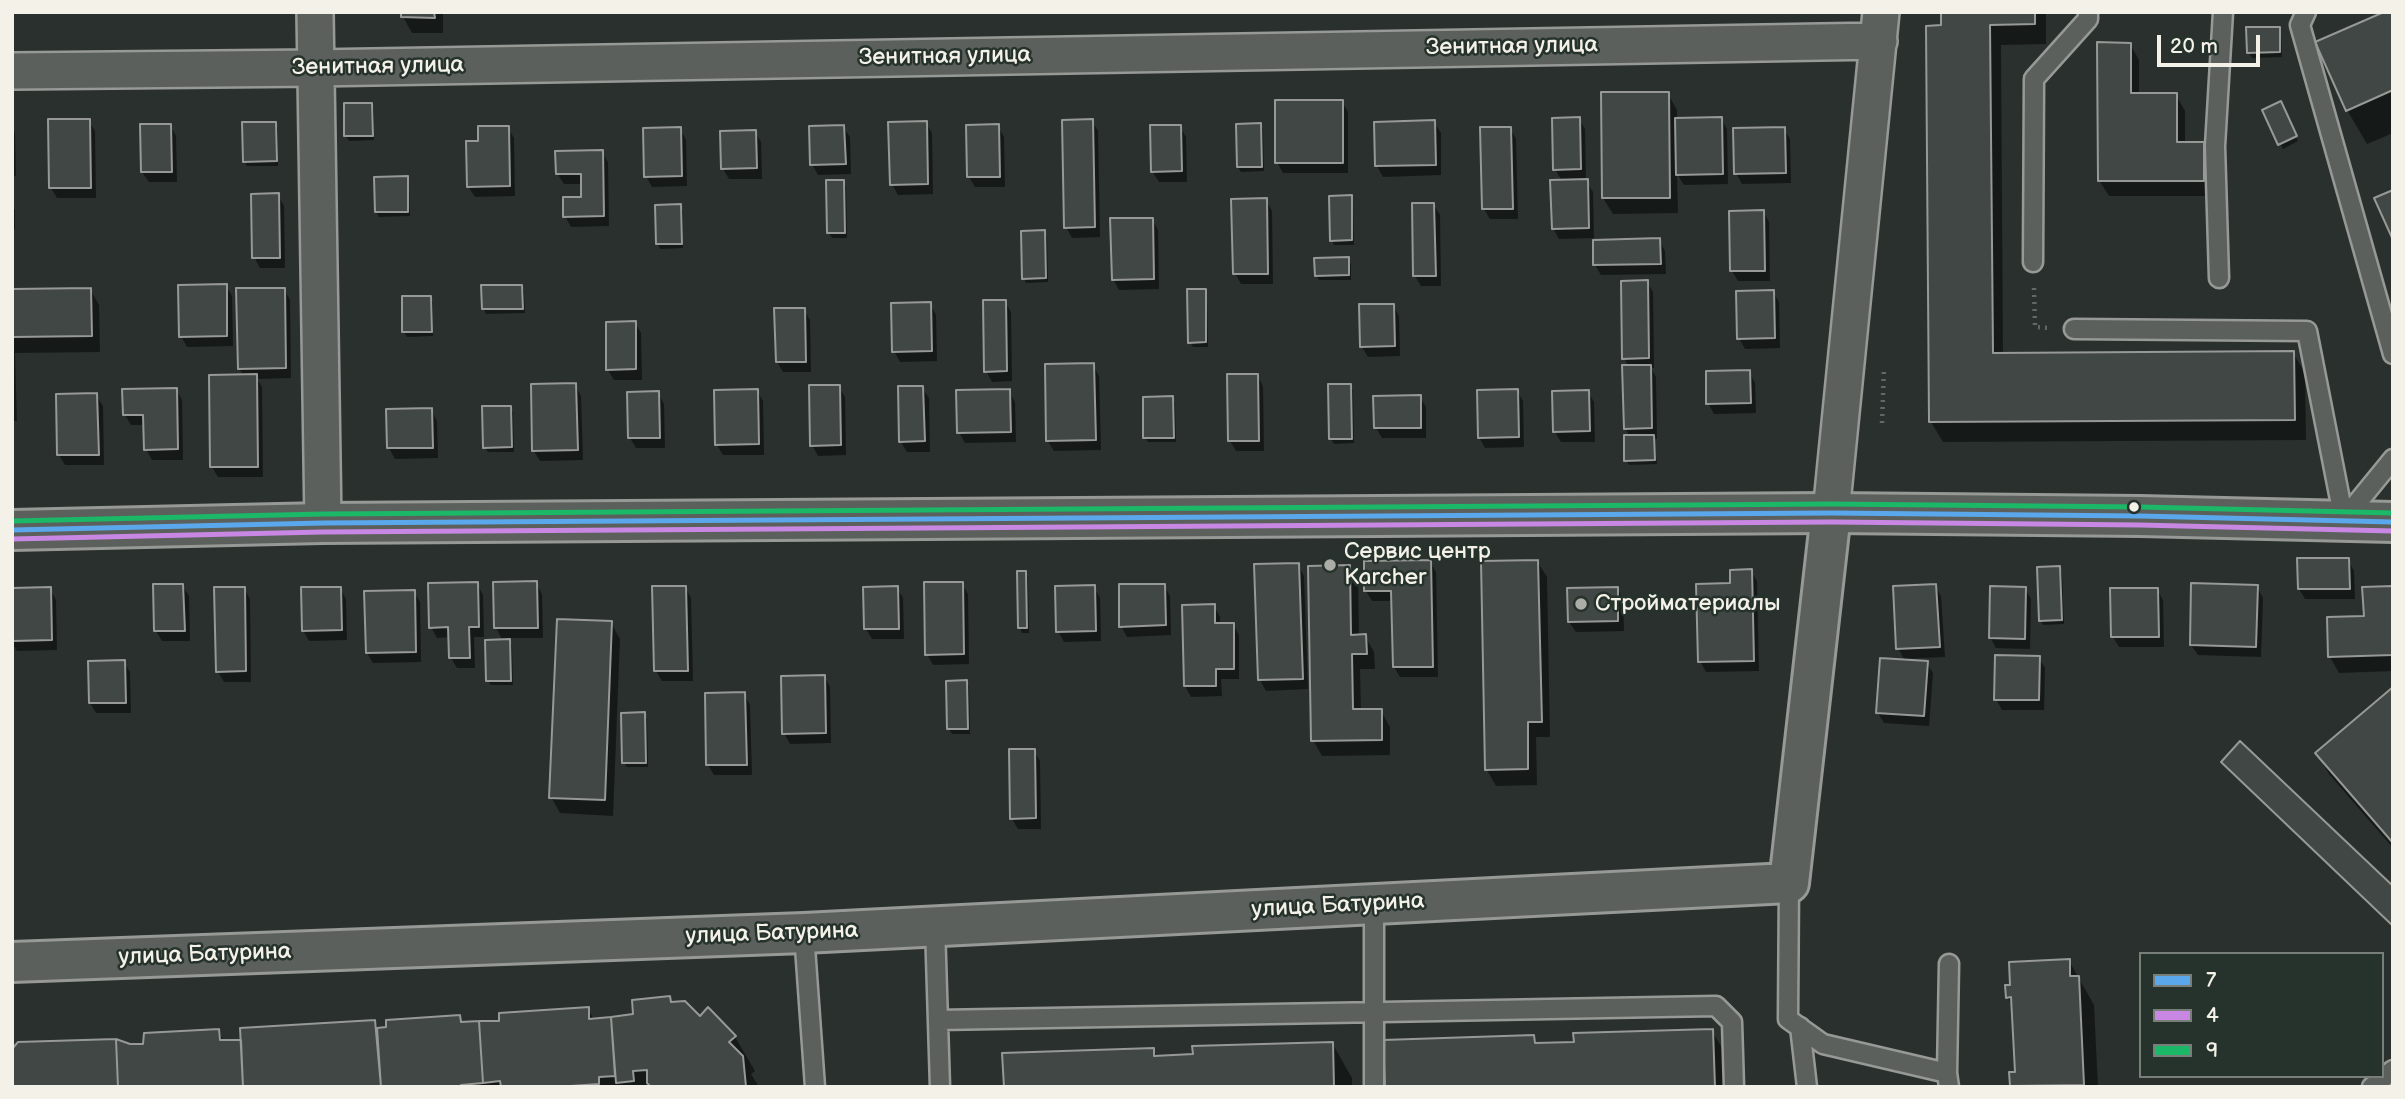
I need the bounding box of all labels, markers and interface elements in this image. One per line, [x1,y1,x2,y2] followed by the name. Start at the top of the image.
[2160,21,2263,65] scale bar
[1426,32,1598,62] street label: Зенитная улица
[2170,34,2218,59] text: 20 m
[859,42,1031,72] street label: Зенитная улица
[292,52,464,82] street label: Зенитная улица
[2127,500,2141,514] unlabelled marker
[1344,538,1491,592] place label: Сервис центр Karcher
[1322,557,1338,573] marker: Сервис центр Karcher
[1595,590,1781,618] place label: Стройматериалы
[1573,596,1589,612] marker: Стройматериалы
[1251,888,1425,924] street label: улица Батурина
[685,917,859,951] street label: улица Батурина
[118,938,292,972] street label: улица Батурина
[2139,952,2384,1078] legend
[2206,968,2216,993] text: 7
[2206,1003,2219,1028] text: 4
[2206,1038,2218,1063] text: 9

